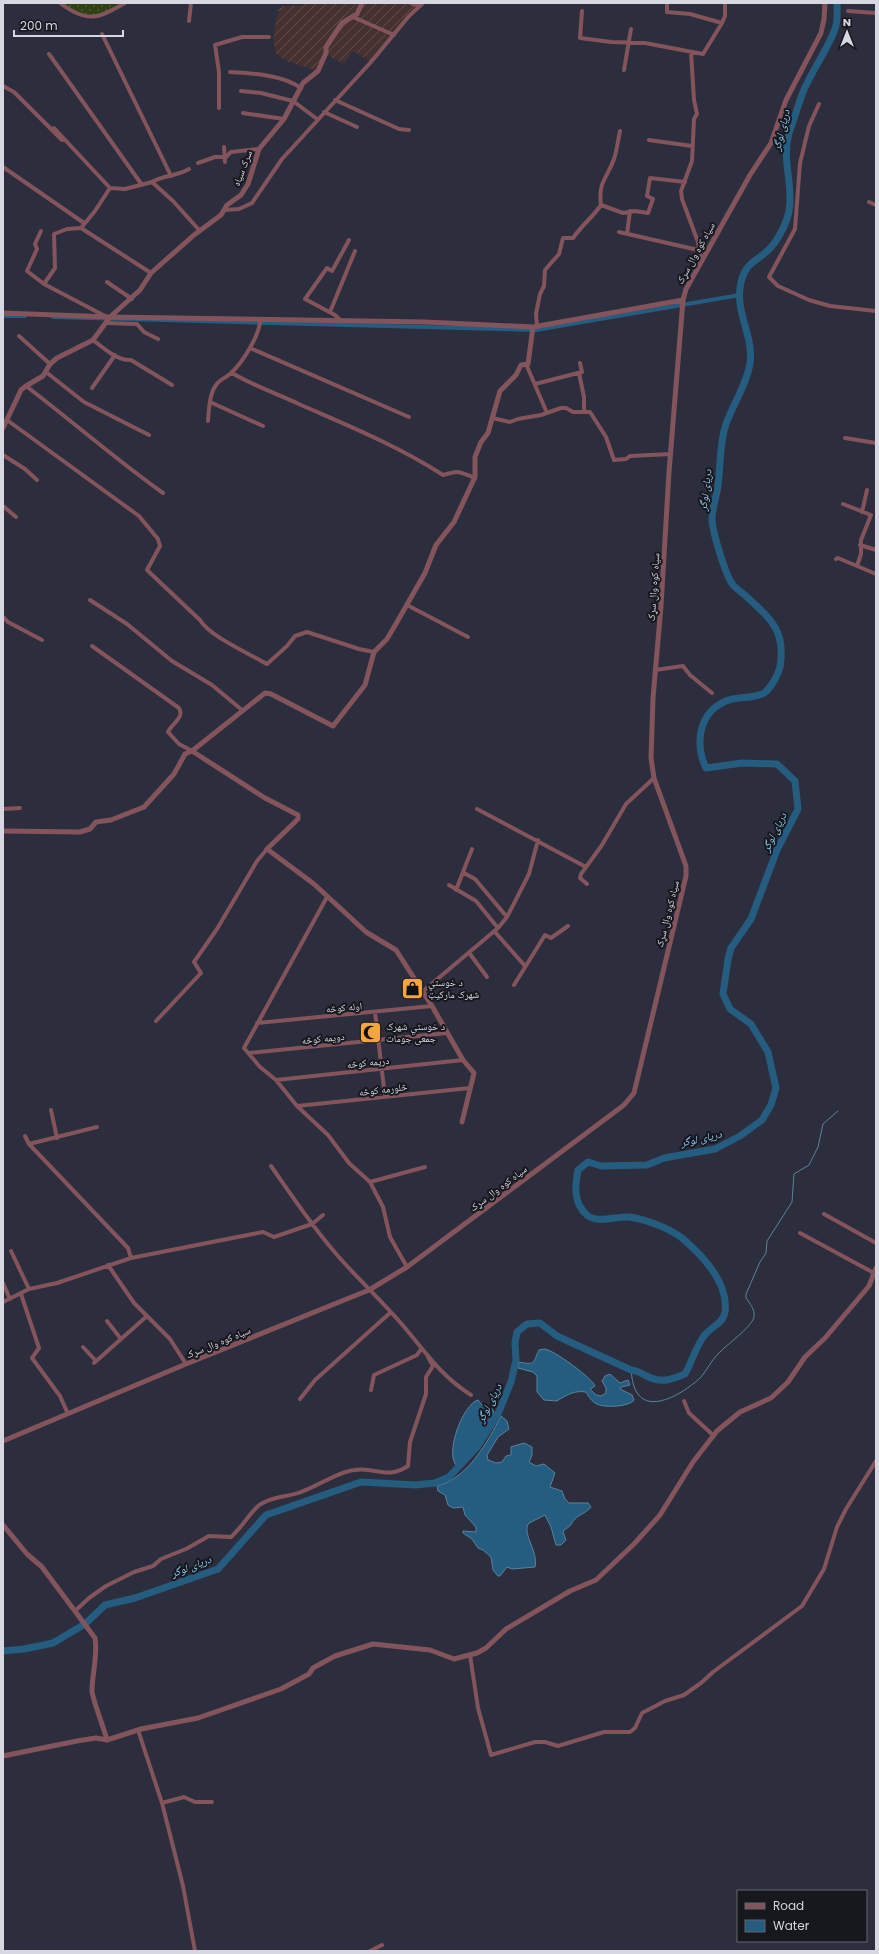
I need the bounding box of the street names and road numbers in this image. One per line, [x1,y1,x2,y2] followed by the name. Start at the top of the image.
[229,148,256,188] street label: سرک سیاه
[672,219,719,287] street label: سیاه کوه وال سړک
[644,552,663,622] street label: سیاه کوه وال سړک
[652,879,683,949] street label: سیاه کوه وال سړک
[325,998,363,1017] street label: اوله کوڅه
[301,1029,345,1048] street label: دویمه کوڅه
[346,1053,390,1072] street label: دریمه کوڅه
[358,1079,409,1100] street label: څلورمه کوڅه
[466,1162,531,1215] street label: سیاه کوه وال سړک
[184,1323,253,1362] street label: سیاه کوه وال سړک

